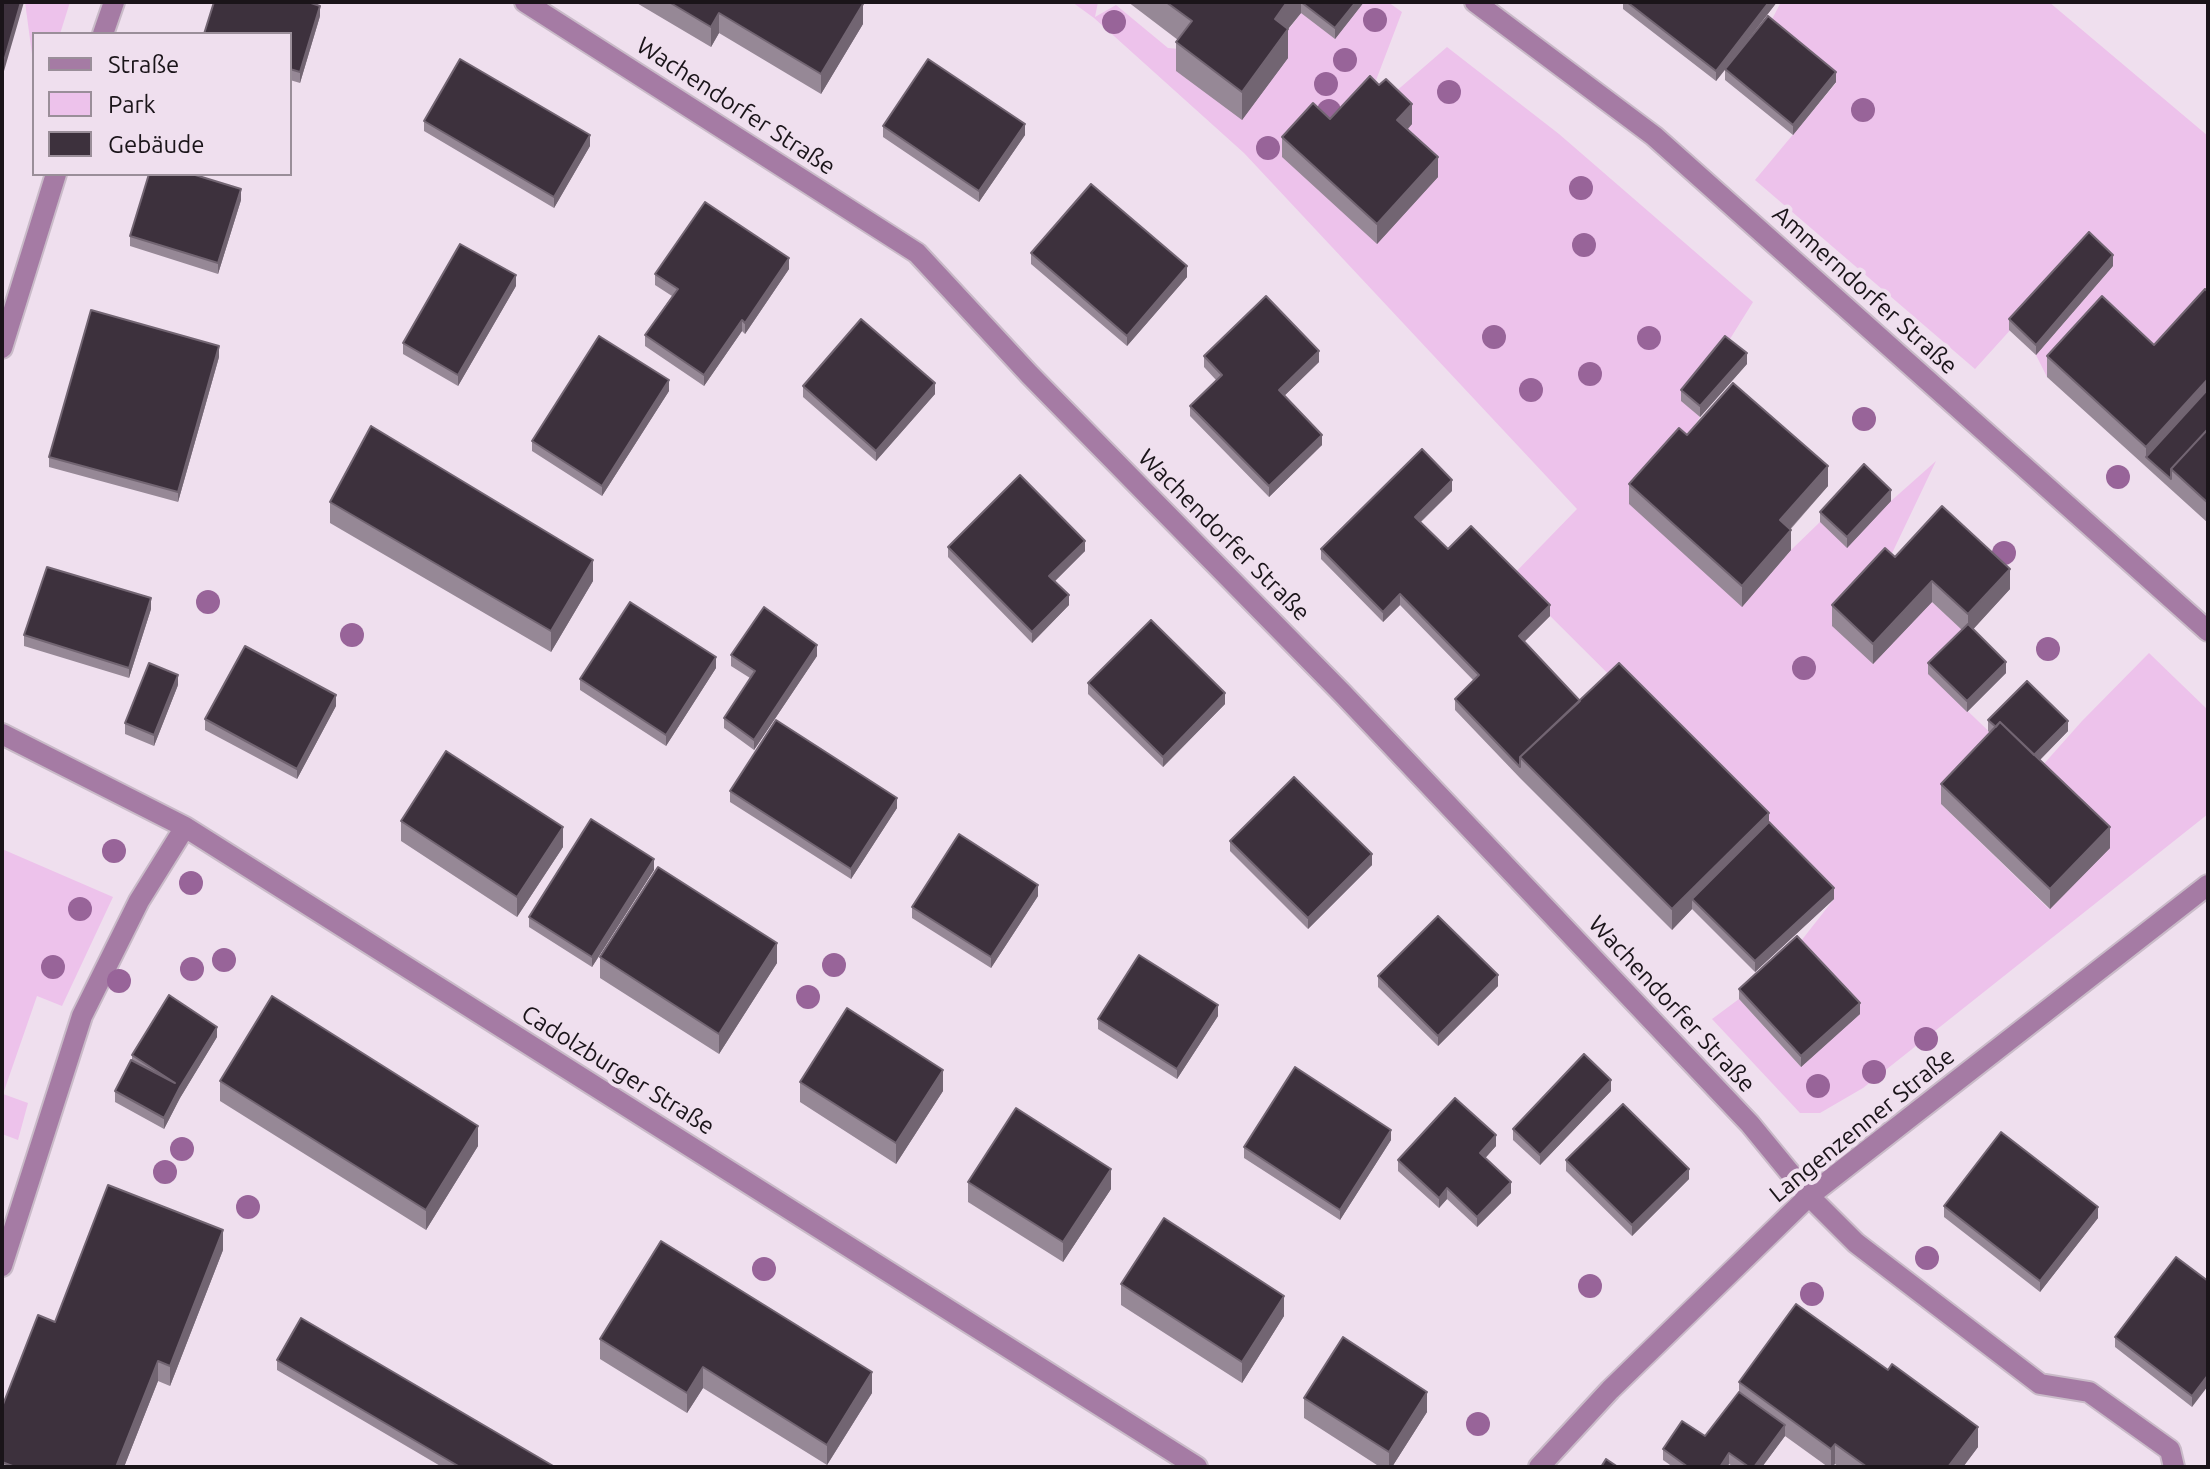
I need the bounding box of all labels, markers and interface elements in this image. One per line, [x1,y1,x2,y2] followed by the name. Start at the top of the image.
[631,31,841,181] street label: Wachendorfer Straße
[32,32,292,176] legend
[108,51,179,78] text: Straße
[108,91,156,118] text: Park
[108,131,205,158] text: Gebäude
[1767,200,1963,380] street label: Ammerndorfer Straße
[1132,443,1316,627] street label: Wachendorfer Straße
[1583,910,1761,1098] street label: Wachendorfer Straße
[516,999,720,1141] street label: Cadolzburger Straße
[1764,1042,1960,1208] street label: Langenzenner Straße

